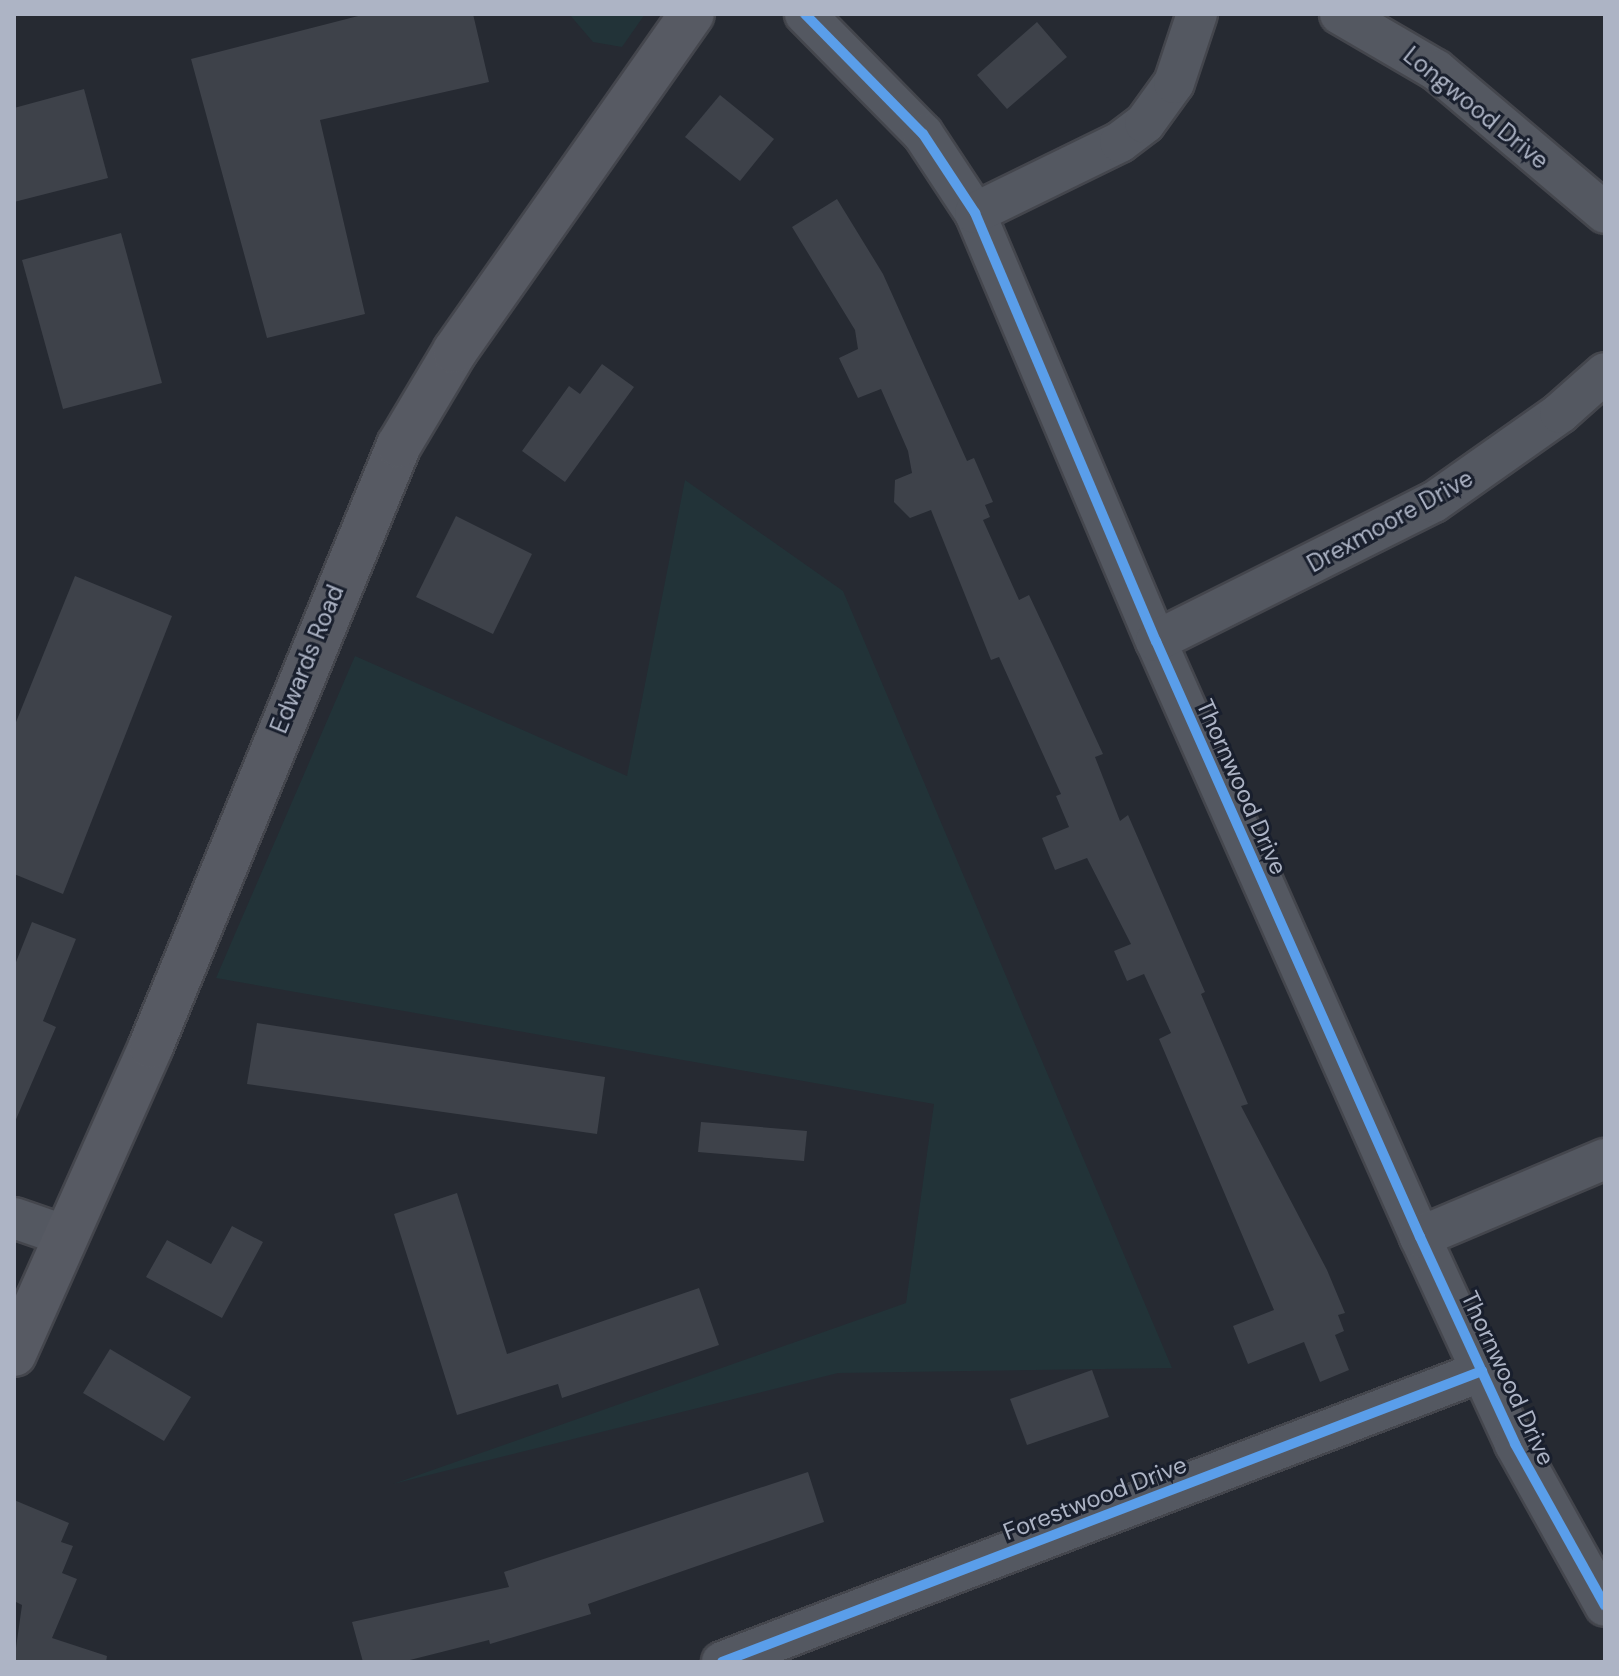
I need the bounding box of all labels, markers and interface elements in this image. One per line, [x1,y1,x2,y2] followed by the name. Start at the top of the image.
[1398,41,1554,175] street label: Longwood Drive
[1302,464,1478,578] street label: Drexmoore Drive
[264,581,350,737] street label: Edwards Road
[1190,695,1294,879] street label: Thornwood Drive
[1455,1286,1561,1470] street label: Thornwood Drive
[999,1450,1191,1546] street label: Forestwood Drive

